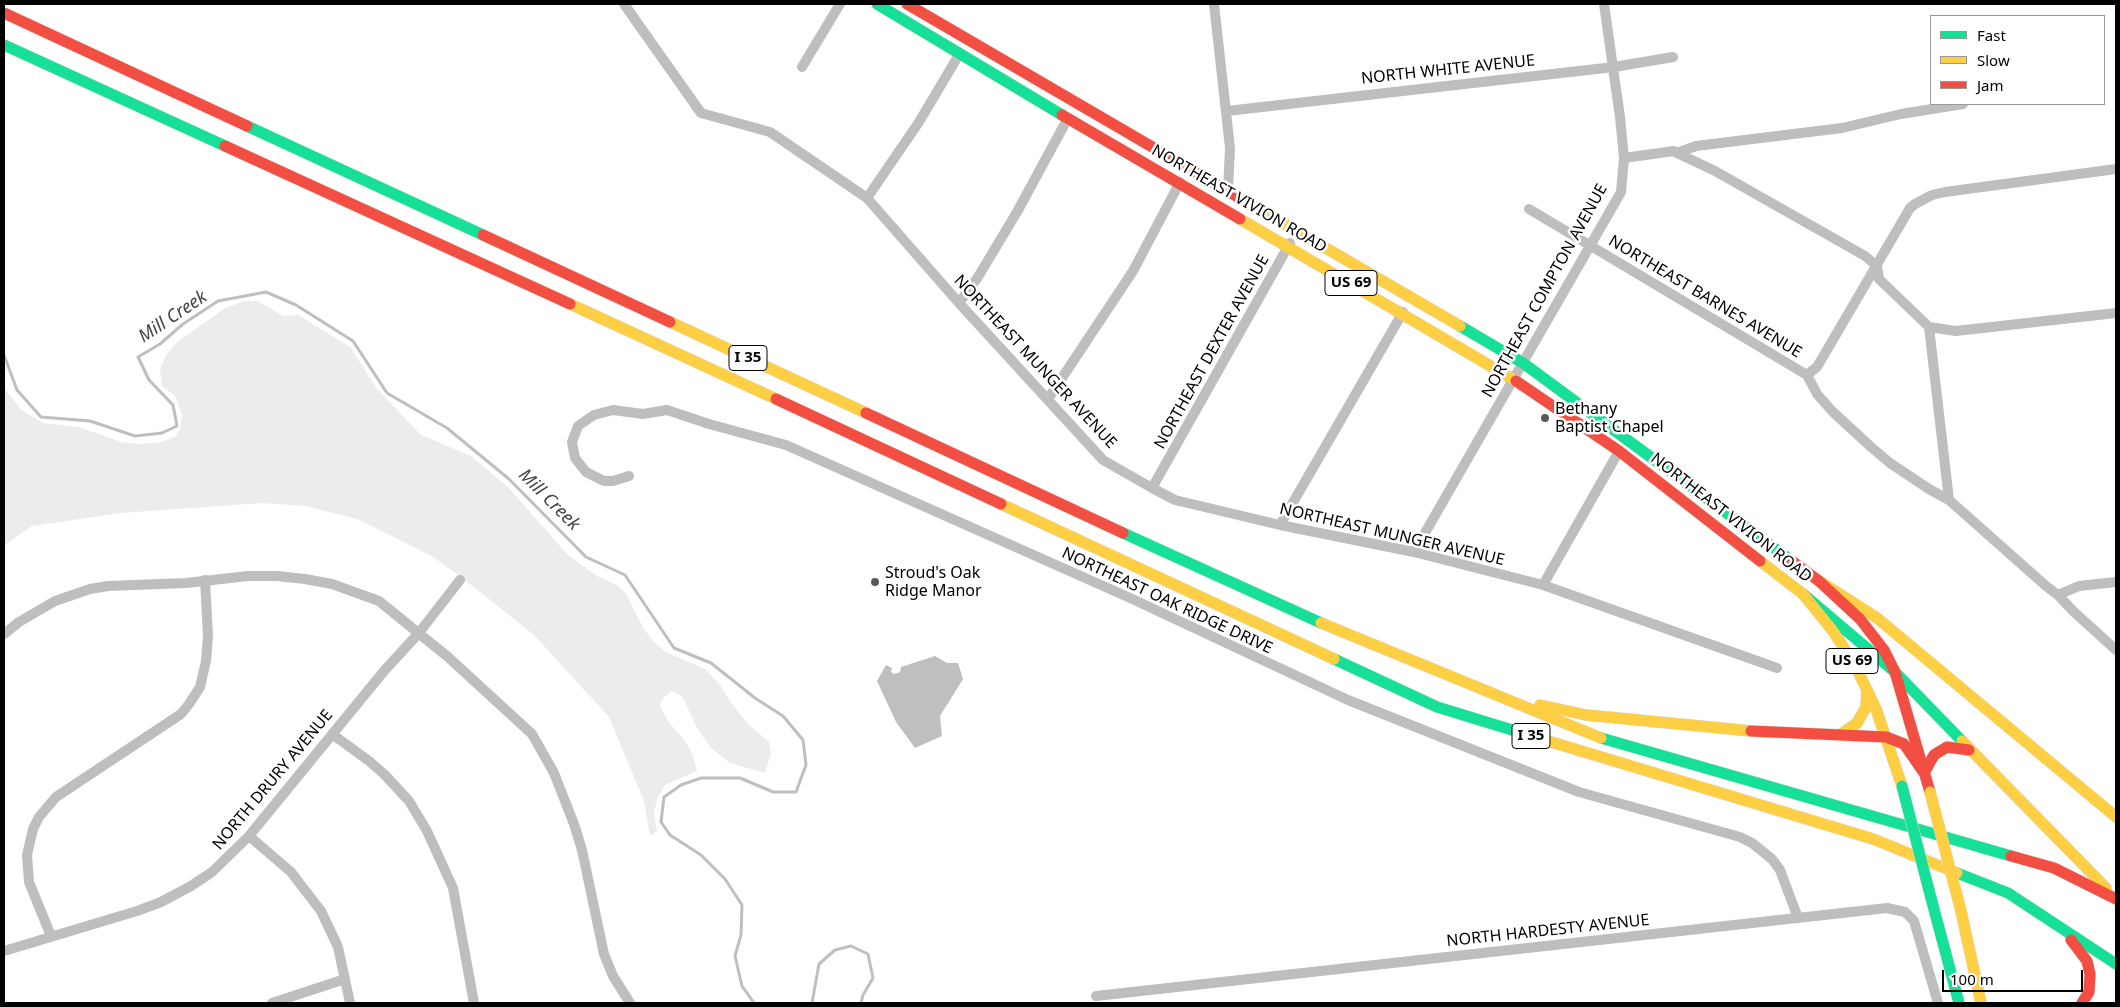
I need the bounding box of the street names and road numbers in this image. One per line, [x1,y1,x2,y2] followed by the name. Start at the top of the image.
[1360,51,1536,89] street label: NORTH WHITE AVENUE
[1148,141,1330,257] street label: NORTHEAST VIVION ROAD
[1478,181,1612,401] street label: NORTHEAST COMPTON AVENUE
[1605,232,1805,362] street label: NORTHEAST BARNES AVENUE
[1151,252,1273,452] street label: NORTHEAST DEXTER AVENUE
[1325,270,1377,296] road number: US 69
[949,271,1121,453] street label: NORTHEAST MUNGER AVENUE
[729,346,767,370] road number: I 35
[1647,449,1815,587] street label: NORTHEAST VIVION ROAD
[1278,500,1506,570] street label: NORTHEAST MUNGER AVENUE
[1059,544,1275,658] street label: NORTHEAST OAK RIDGE DRIVE
[1826,648,1878,674] road number: US 69
[209,706,337,854] street label: NORTH DRURY AVENUE
[1512,724,1550,748] road number: I 35
[1446,911,1650,951] street label: NORTH HARDESTY AVENUE

